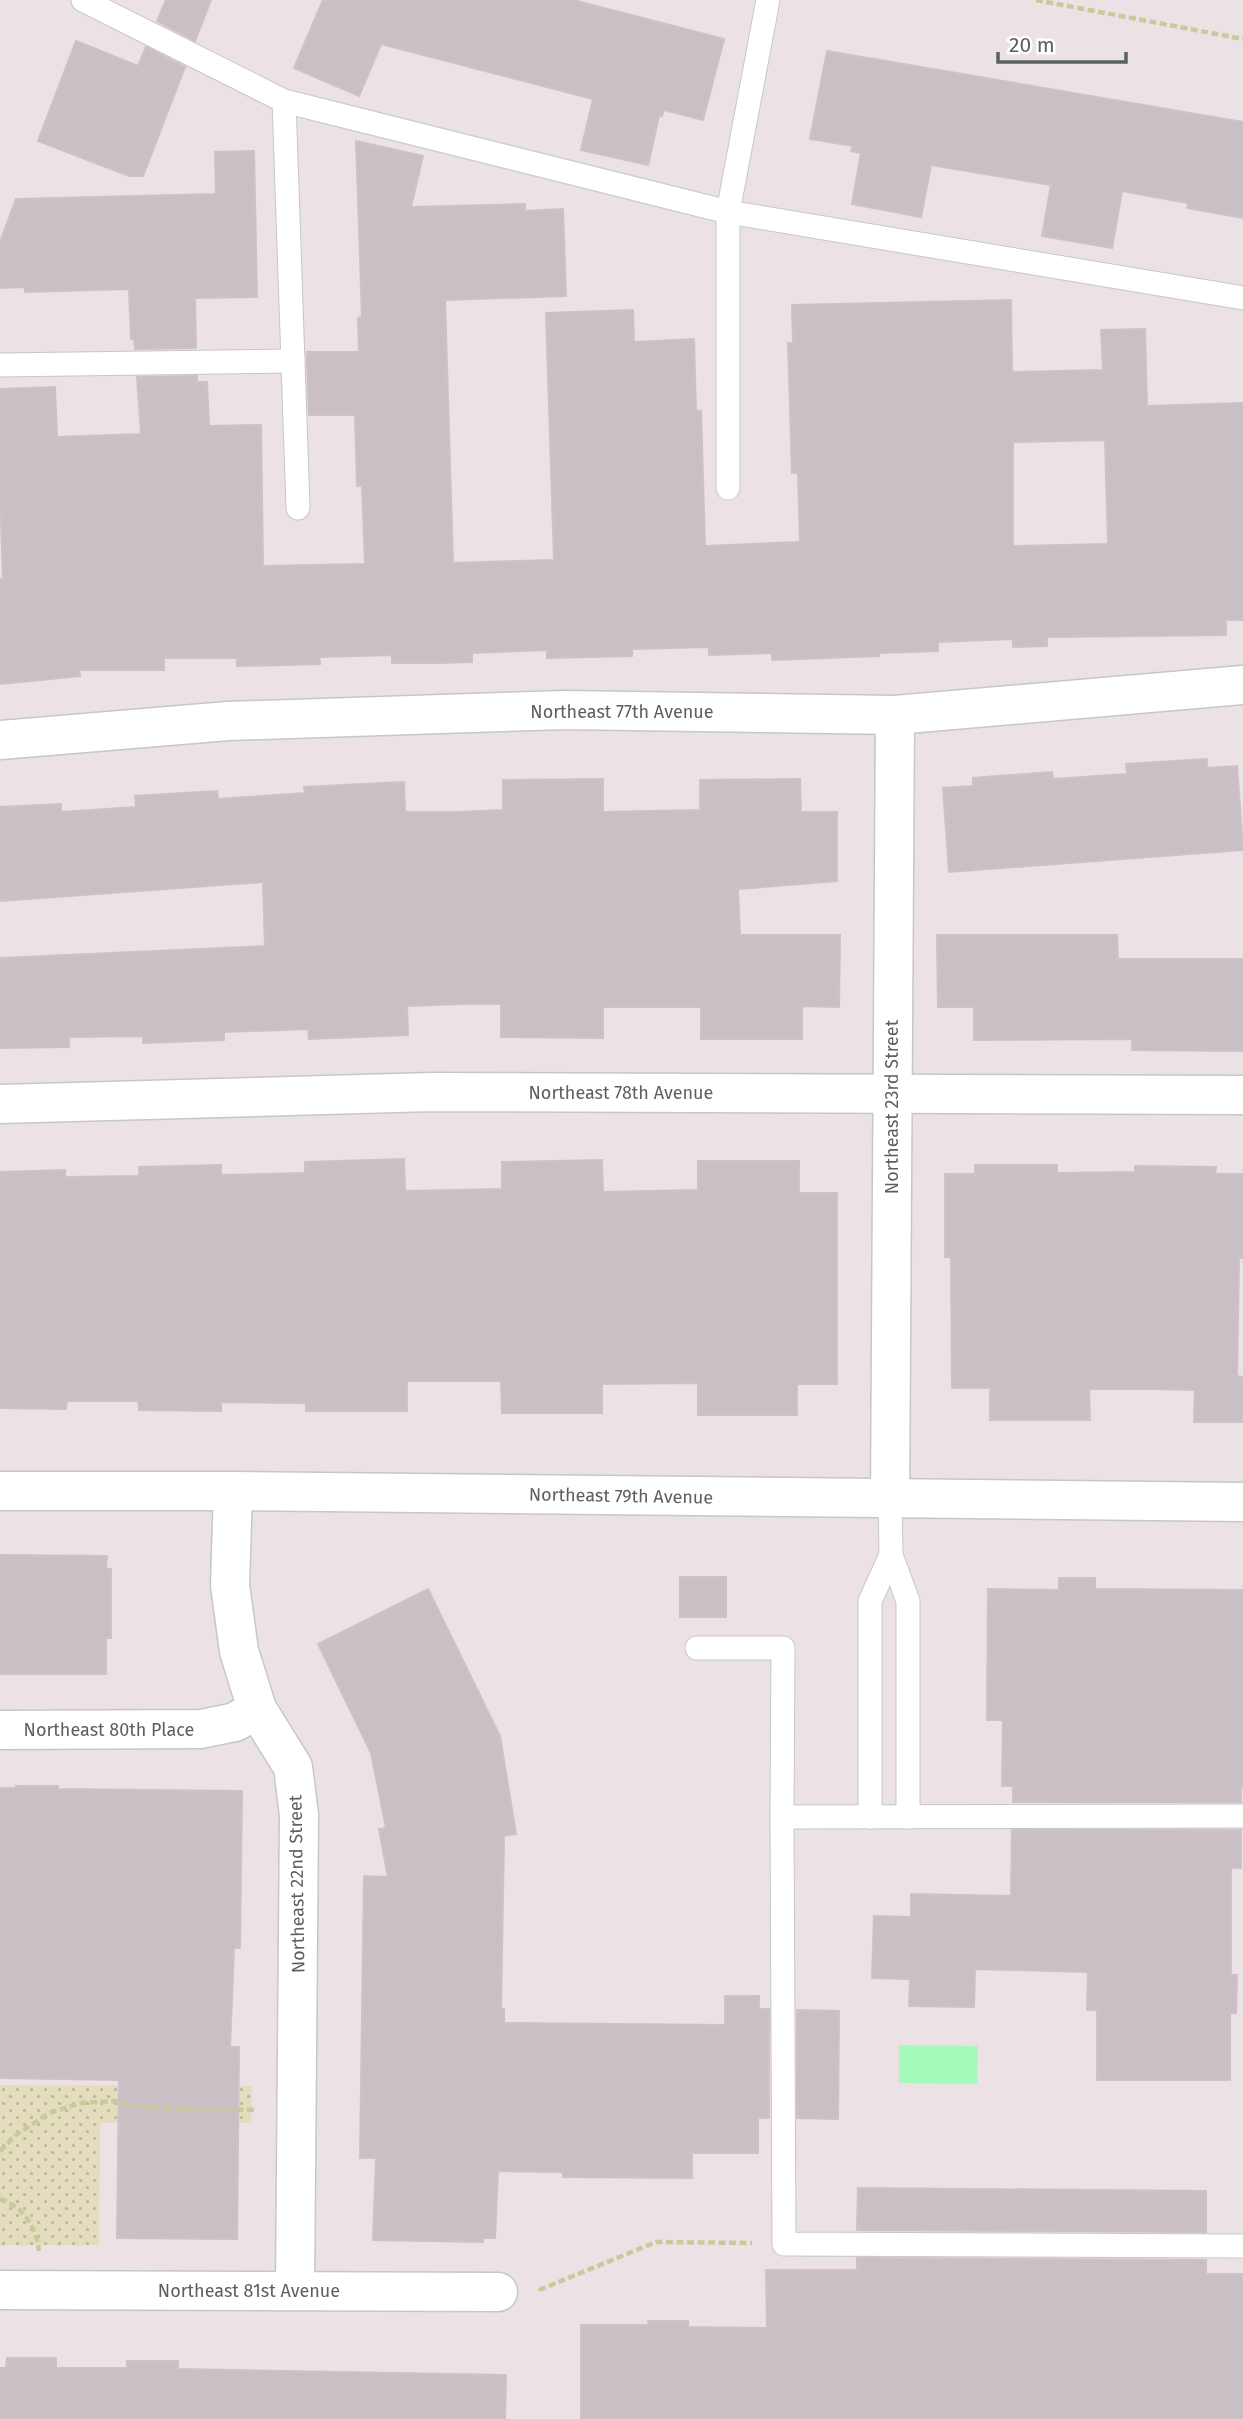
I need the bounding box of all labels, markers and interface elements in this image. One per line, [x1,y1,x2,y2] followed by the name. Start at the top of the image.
[998,21,1126,65] scale bar
[1009,32,1055,58] text: 20 m
[530,701,714,723] street label: Northeast 77th Avenue
[881,1019,903,1194] street label: Northeast 23rd Street
[529,1082,713,1104] street label: Northeast 78th Avenue
[529,1483,713,1509] street label: Northeast 79th Avenue
[24,1719,194,1741] street label: Northeast 80th Place
[284,1794,310,1973] street label: Northeast 22nd Street
[158,2280,340,2302] street label: Northeast 81st Avenue

